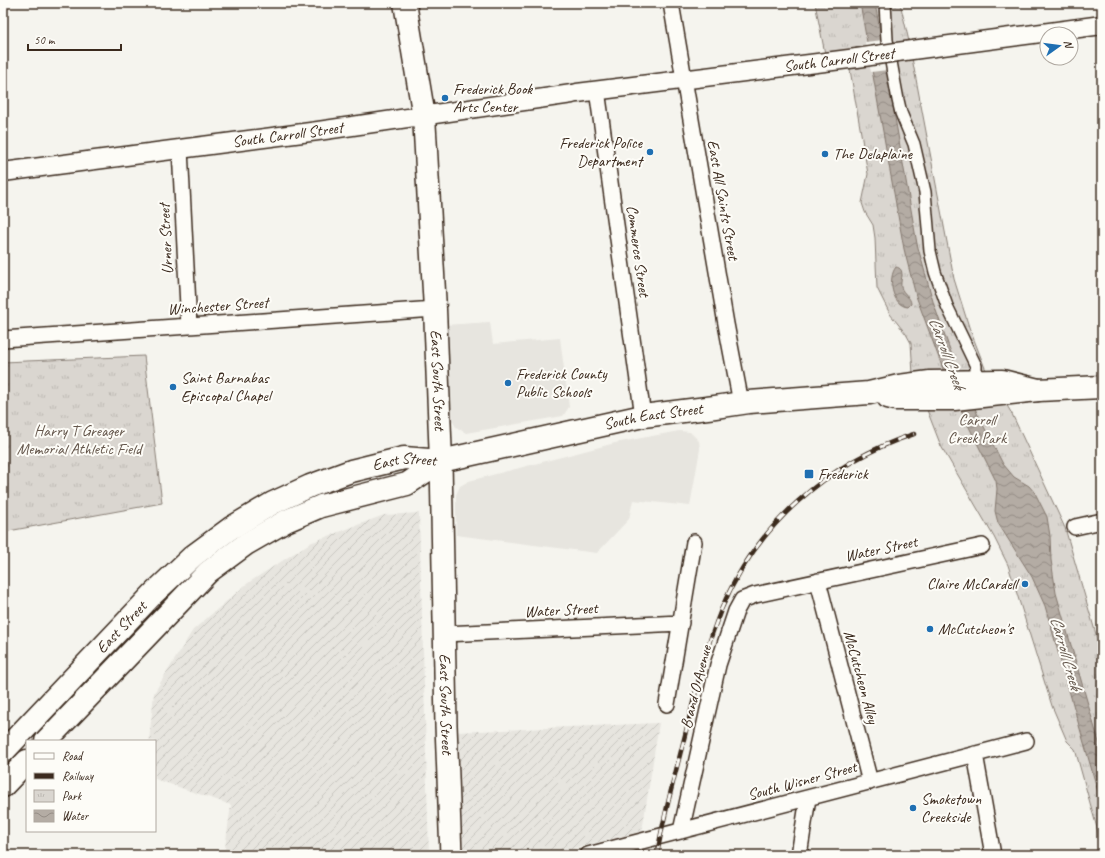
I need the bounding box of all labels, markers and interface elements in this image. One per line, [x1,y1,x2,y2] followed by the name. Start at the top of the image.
[28,26,121,52] scale bar
[1039,26,1079,66] north arrow
[34,32,56,48] text: 50 m
[1061,39,1077,51] text: N
[783,43,898,77] street label: South Carroll Street
[453,79,533,117] place label: Frederick Book Arts Center
[440,93,450,103] marker: Frederick Book Arts Center
[231,117,347,152] street label: South Carroll Street
[559,133,645,171] place label: Frederick Police Department
[703,139,744,263] street label: East All Saints Street
[833,144,914,164] place label: The Delaplaine
[645,147,655,157] marker: Frederick Police Department
[820,149,830,159] marker: The Delaplaine
[154,201,178,275] street label: Urner Street
[622,204,655,300] street label: Commerce Street
[167,292,272,319] street label: Winchester Street
[924,314,971,395] water label: Carroll Creek
[426,329,450,432] street label: East South Street
[516,364,608,402] place label: Frederick County Public Schools
[181,368,274,406] place label: Saint Barnabas Episcopal Chapel
[503,378,513,388] marker: Frederick County Public Schools
[168,382,178,392] marker: Saint Barnabas Episcopal Chapel
[602,398,705,434] street label: South East Street
[948,410,1007,448] park label: Carroll Creek Park
[17,421,144,459] park label: Harry T Greager Memorial Athletic Field
[370,448,439,475] street label: East Street
[818,464,869,484] place label: Frederick
[803,468,815,480] marker: Frederick
[843,531,921,566] street label: Water Street
[927,574,1020,594] place label: Claire McCardell
[1020,579,1030,589] marker: Claire McCardell
[92,596,152,658] street label: East Street
[524,598,600,622] street label: Water Street
[1046,614,1087,696] water label: Carroll Creek
[938,619,1014,639] place label: McCutcheon's
[925,624,935,634] marker: McCutcheon's
[839,628,883,727] street label: McCutcheon Alley
[676,642,716,731] street label: B and O Avenue
[435,653,457,756] street label: East South Street
[26,740,156,832] legend
[62,748,84,764] text: Road
[745,756,860,805] street label: South Wisner Street
[62,768,94,784] text: Railway
[62,788,83,804] text: Park
[921,789,982,827] place label: Smoketown Creekside
[908,803,918,813] marker: Smoketown Creekside
[62,808,90,824] text: Water

